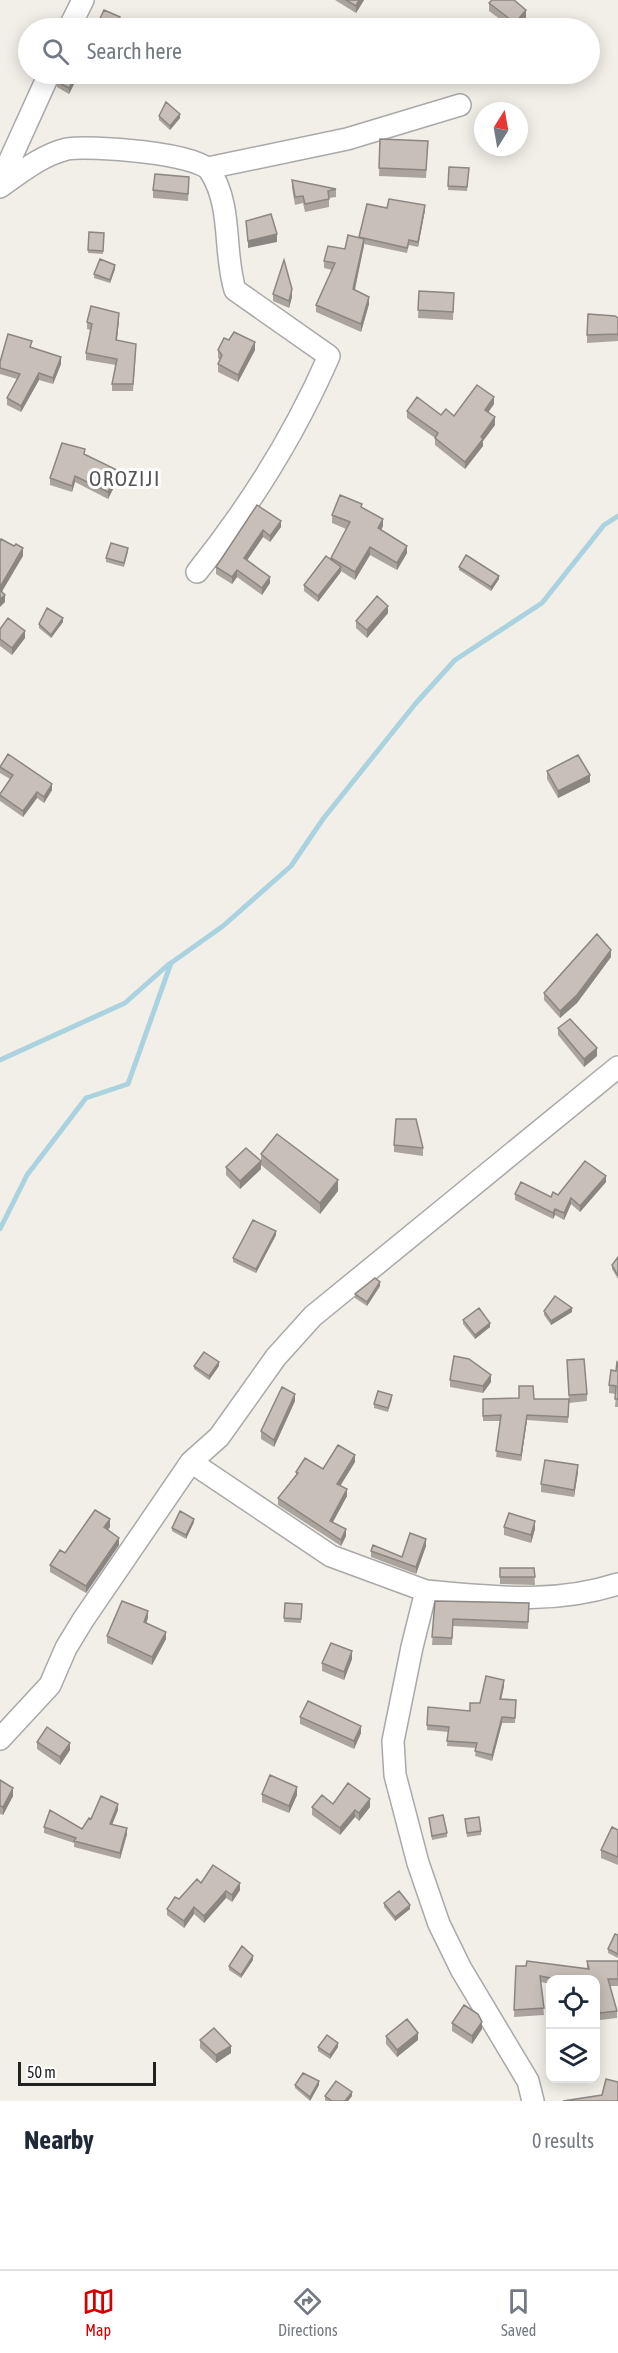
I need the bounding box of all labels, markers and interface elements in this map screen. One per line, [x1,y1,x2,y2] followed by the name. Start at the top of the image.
[18,18,600,84] search box
[39,35,72,68] icon: search
[87,38,182,64] text: Search here
[474,102,528,156] north arrow
[89,466,161,490] district label: OROZIJI
[546,1975,600,2083] map controls
[546,1975,600,2029] button: locate
[546,2029,600,2083] button: layers
[18,2059,156,2086] scale bar
[27,2063,56,2081] text: 50 m
[24,2125,94,2155] text: Nearby
[532,2129,594,2152] text: 0 results
[82,2285,115,2339] tab: Map
[278,2285,338,2339] tab: Directions
[501,2285,536,2339] tab: Saved

